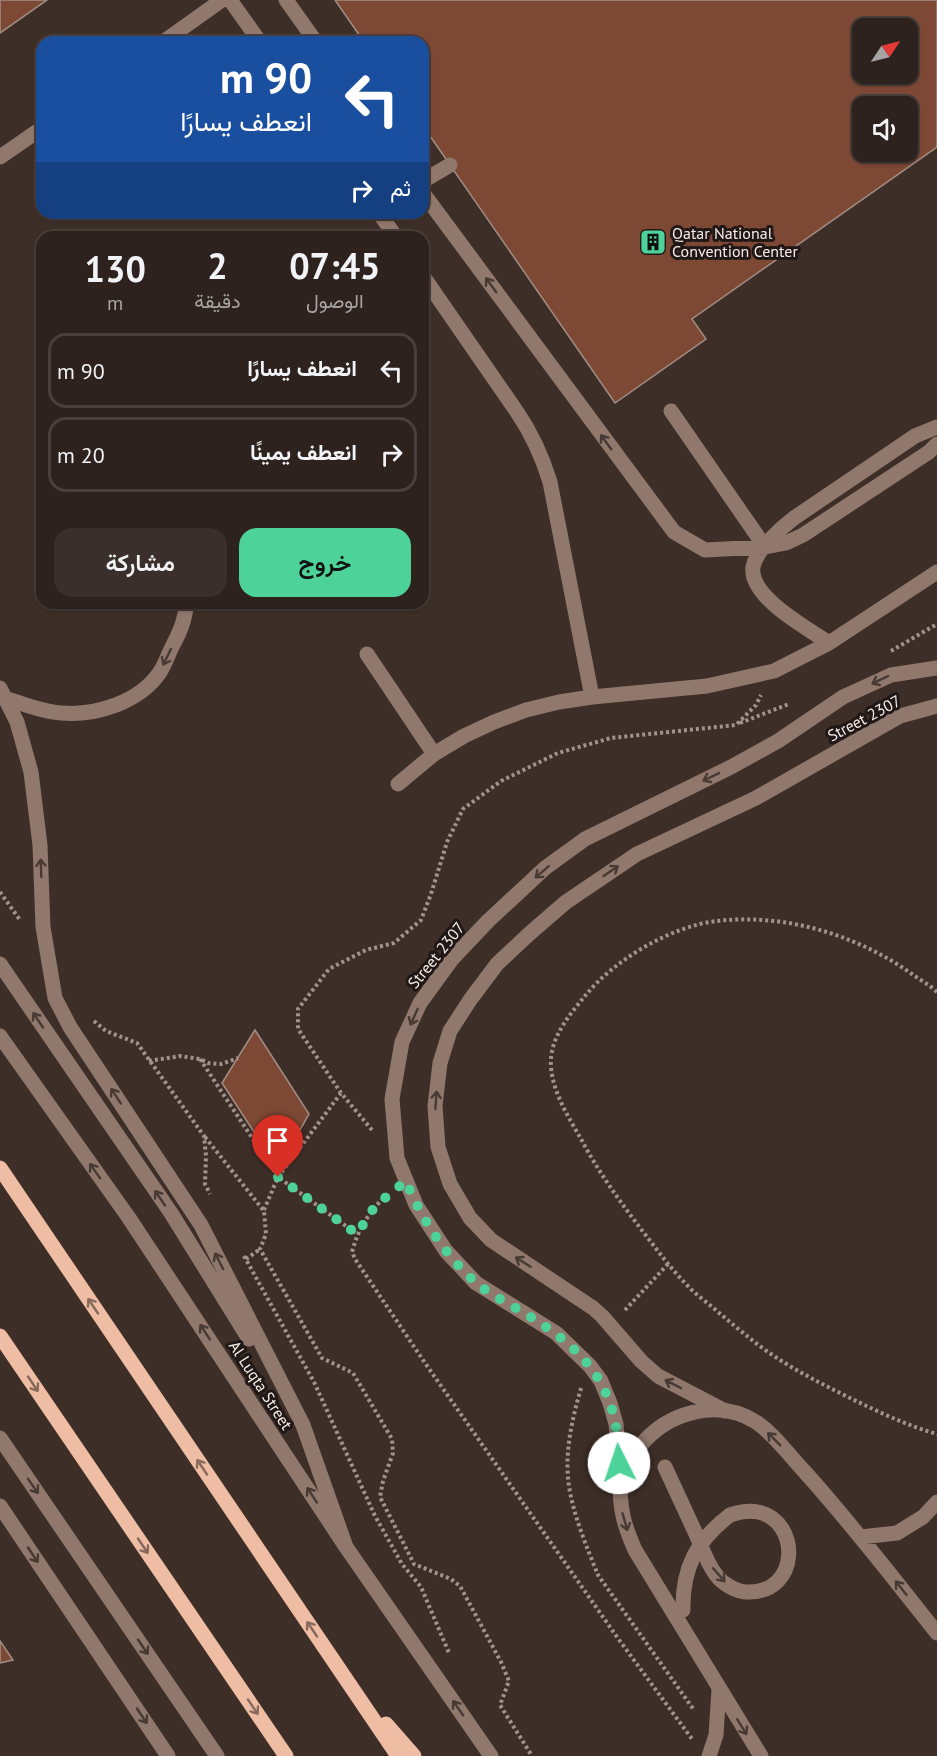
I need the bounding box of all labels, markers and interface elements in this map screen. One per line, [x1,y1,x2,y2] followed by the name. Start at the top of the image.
[852,18,918,84] north arrow
[852,18,918,162] map controls
[220,50,312,105] text: 90 m
[333,60,411,138] icon: left
[852,96,918,162] button: sound
[180,104,312,138] text: انعطف يسارًا
[345,174,378,207] icon: right
[390,174,411,202] text: ثم
[672,223,798,261] place label: Qatar National Convention Center
[638,227,668,257] building icon: Qatar National Convention Center
[207,242,228,289] text: 2
[289,242,380,289] text: 07:45
[85,245,146,292] text: 130
[484,277,497,293] one-way arrow
[194,288,241,314] text: دقيقة
[306,288,364,314] text: الوصول
[107,290,123,316] text: m
[247,354,357,382] text: انعطف يسارًا
[375,354,408,387] icon: left
[57,357,105,385] text: 90 m
[600,435,612,451] one-way arrow
[250,438,357,466] text: انعطف يمينًا
[375,438,408,471] icon: right
[57,441,105,469] text: 20 m
[54,528,227,597] button: مشاركة
[239,528,411,597] button: خروج
[161,648,172,666] one-way arrow
[872,674,890,686] one-way arrow
[824,690,904,746] street label: Street 2307
[703,771,721,783] one-way arrow
[35,859,46,879] one-way arrow
[534,865,550,878] one-way arrow
[603,865,619,877] one-way arrow
[403,918,469,992] street label: Street 2307
[407,1007,419,1025] one-way arrow
[32,1012,44,1028] one-way arrow
[110,1088,122,1105] one-way arrow
[431,1090,442,1110] one-way arrow
[252,1115,303,1177] pin
[261,1124,294,1157] icon: arrive
[89,1163,101,1179] one-way arrow
[154,1190,166,1207] one-way arrow
[213,1252,225,1270] one-way arrow
[515,1256,532,1268] one-way arrow
[87,1298,99,1315] one-way arrow
[198,1324,210,1341] one-way arrow
[225,1337,297,1434] street label: Al Luqta Street
[27,1376,39,1392] one-way arrow
[664,1377,682,1389] one-way arrow
[587,1431,651,1495] position arrow
[767,1432,782,1447] one-way arrow
[196,1459,209,1476] one-way arrow
[27,1478,39,1494] one-way arrow
[306,1487,318,1504] one-way arrow
[620,1512,631,1531] one-way arrow
[137,1537,149,1553] one-way arrow
[27,1546,39,1562] one-way arrow
[712,1568,726,1583] one-way arrow
[894,1580,907,1596] one-way arrow
[306,1621,318,1637] one-way arrow
[137,1639,149,1655] one-way arrow
[247,1698,259,1714] one-way arrow
[452,1700,464,1716] one-way arrow
[136,1708,148,1724] one-way arrow
[737,1718,749,1735] one-way arrow

